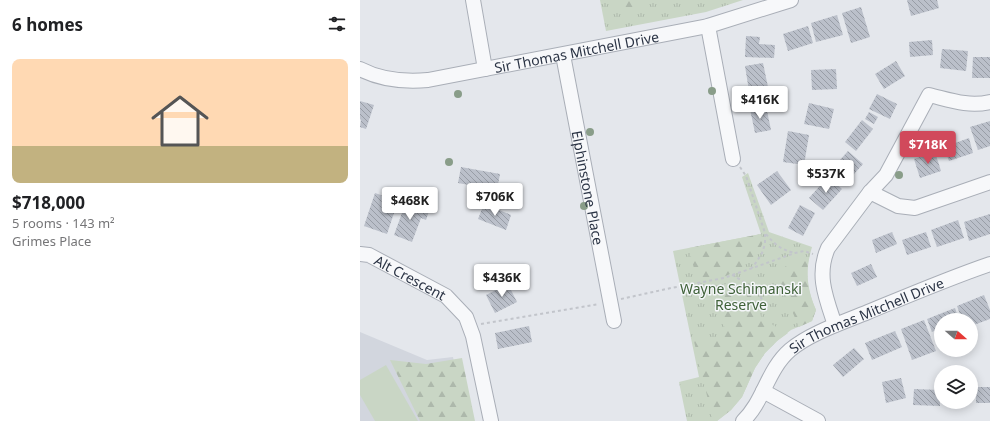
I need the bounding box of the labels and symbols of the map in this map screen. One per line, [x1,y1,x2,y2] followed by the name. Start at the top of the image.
[493,26,660,77] street label: Sir Thomas Mitchell Drive
[732,86,788,120] pin: $416K
[568,129,609,246] street label: Elphinstone Place
[900,131,956,165] pin: $718K
[798,160,854,194] pin: $537K
[467,183,523,217] pin: $706K
[382,187,438,221] pin: $468K
[371,250,450,304] street label: Alt Crescent
[474,264,530,298] pin: $436K
[785,272,946,357] street label: Sir Thomas Mitchell Drive
[680,279,802,314] park label: Wayne Schimanski Reserve
[934,313,978,357] north arrow

